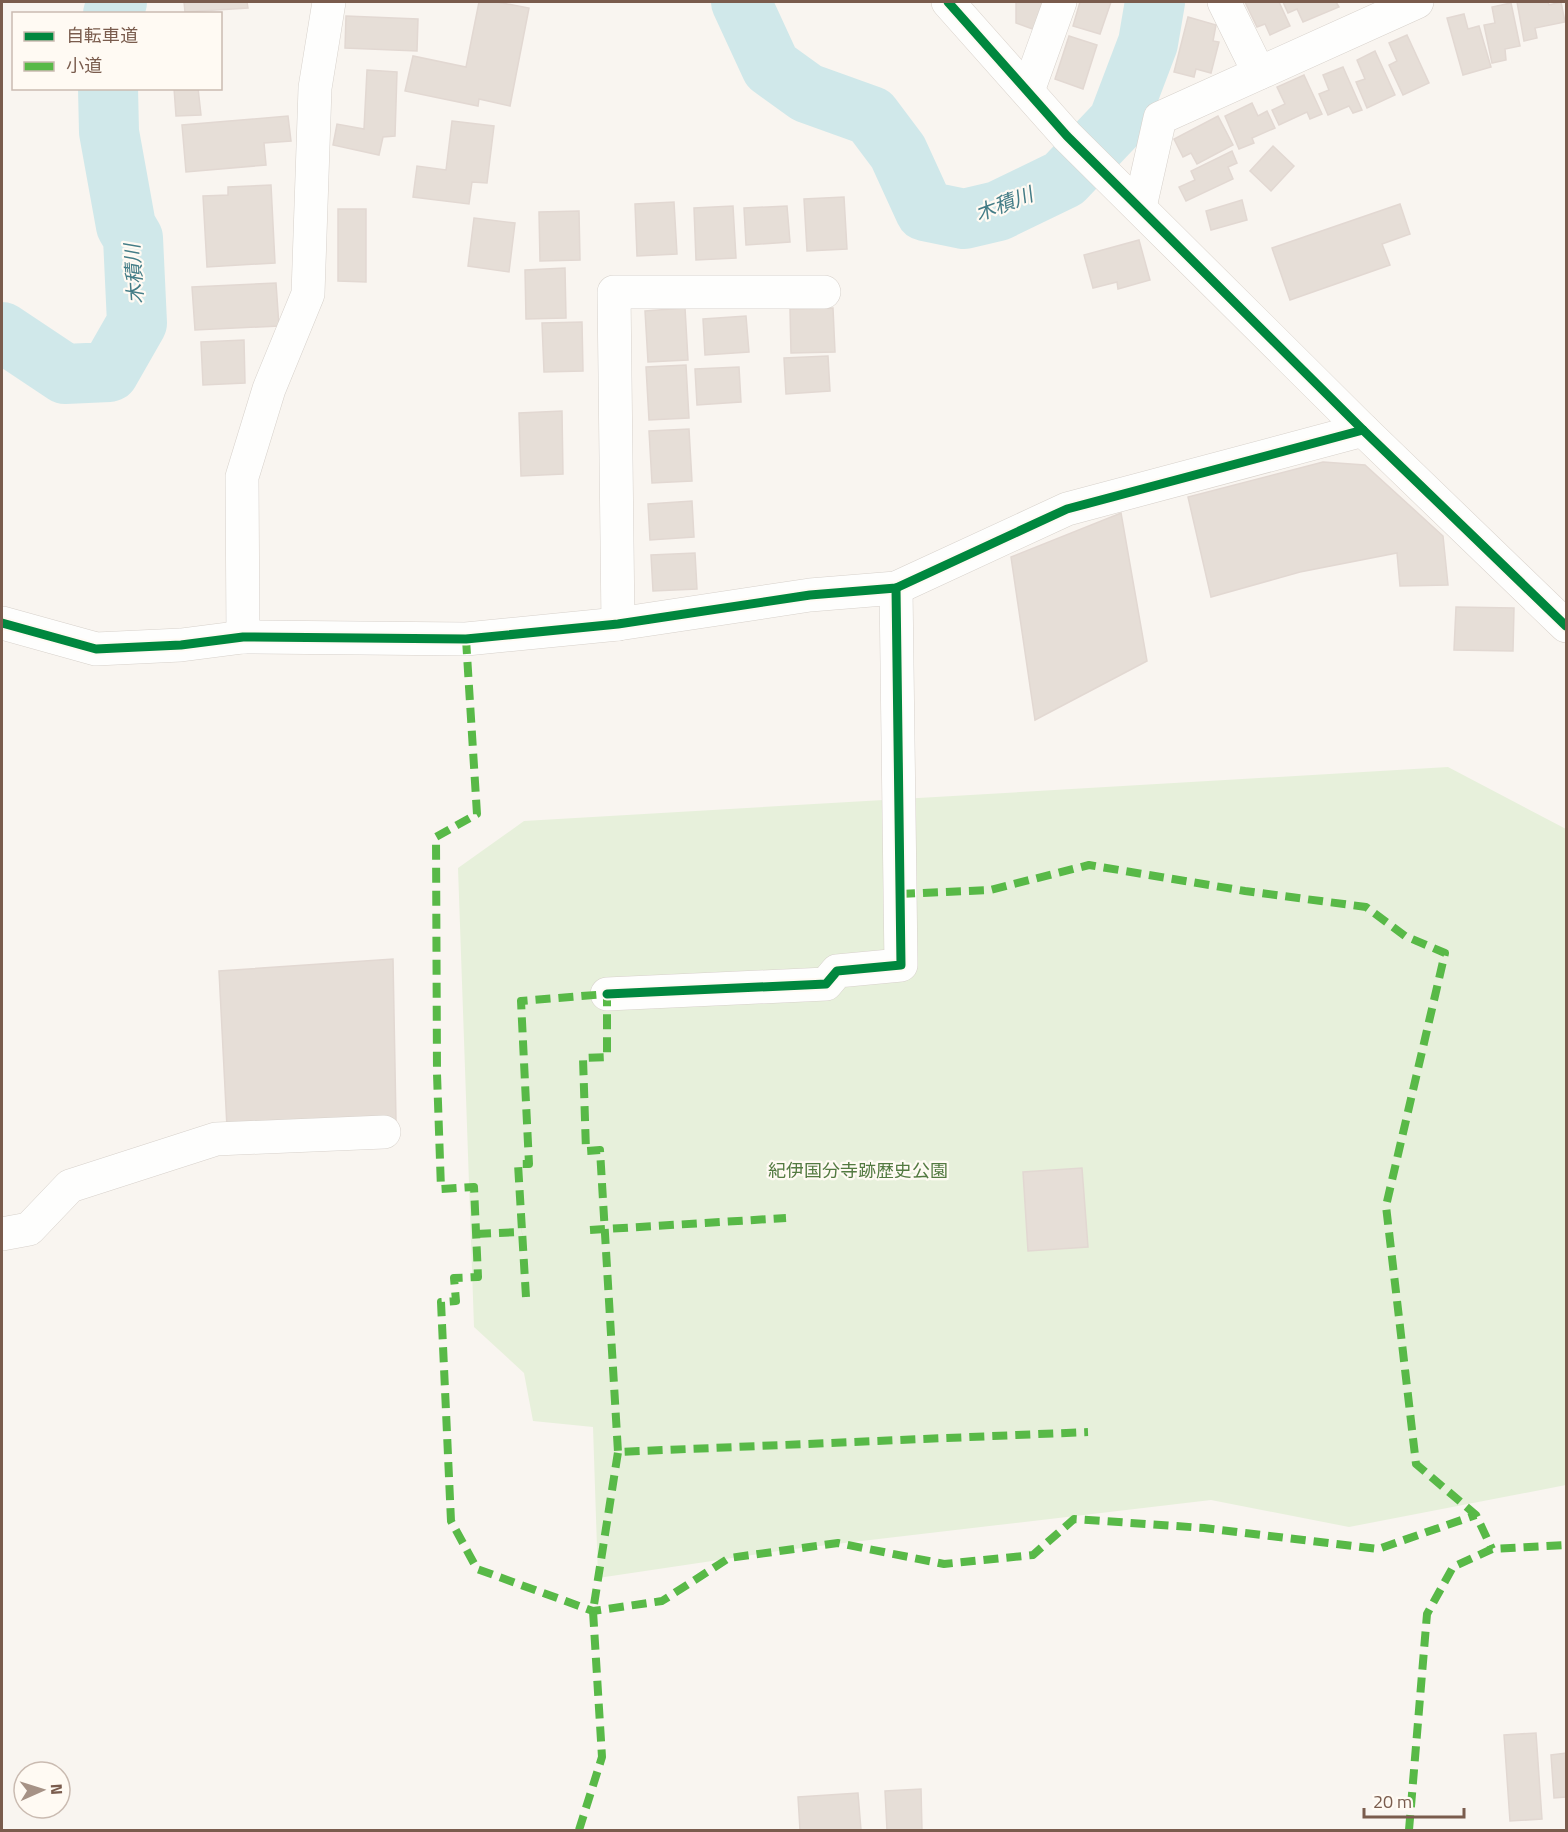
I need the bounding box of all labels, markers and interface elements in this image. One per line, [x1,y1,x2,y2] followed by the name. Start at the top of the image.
[12,12,222,90] legend
[66,22,138,49] text: 自転車道
[66,52,102,79] text: 小道
[970,178,1039,229] water label: 木積川
[116,241,151,305] water label: 木積川
[768,1157,948,1184] park label: 紀伊国分寺跡歴史公園
[12,1760,72,1820] north arrow
[1364,1781,1464,1819] scale bar
[45,1783,69,1795] text: N
[1373,1788,1412,1815] text: 20 m

